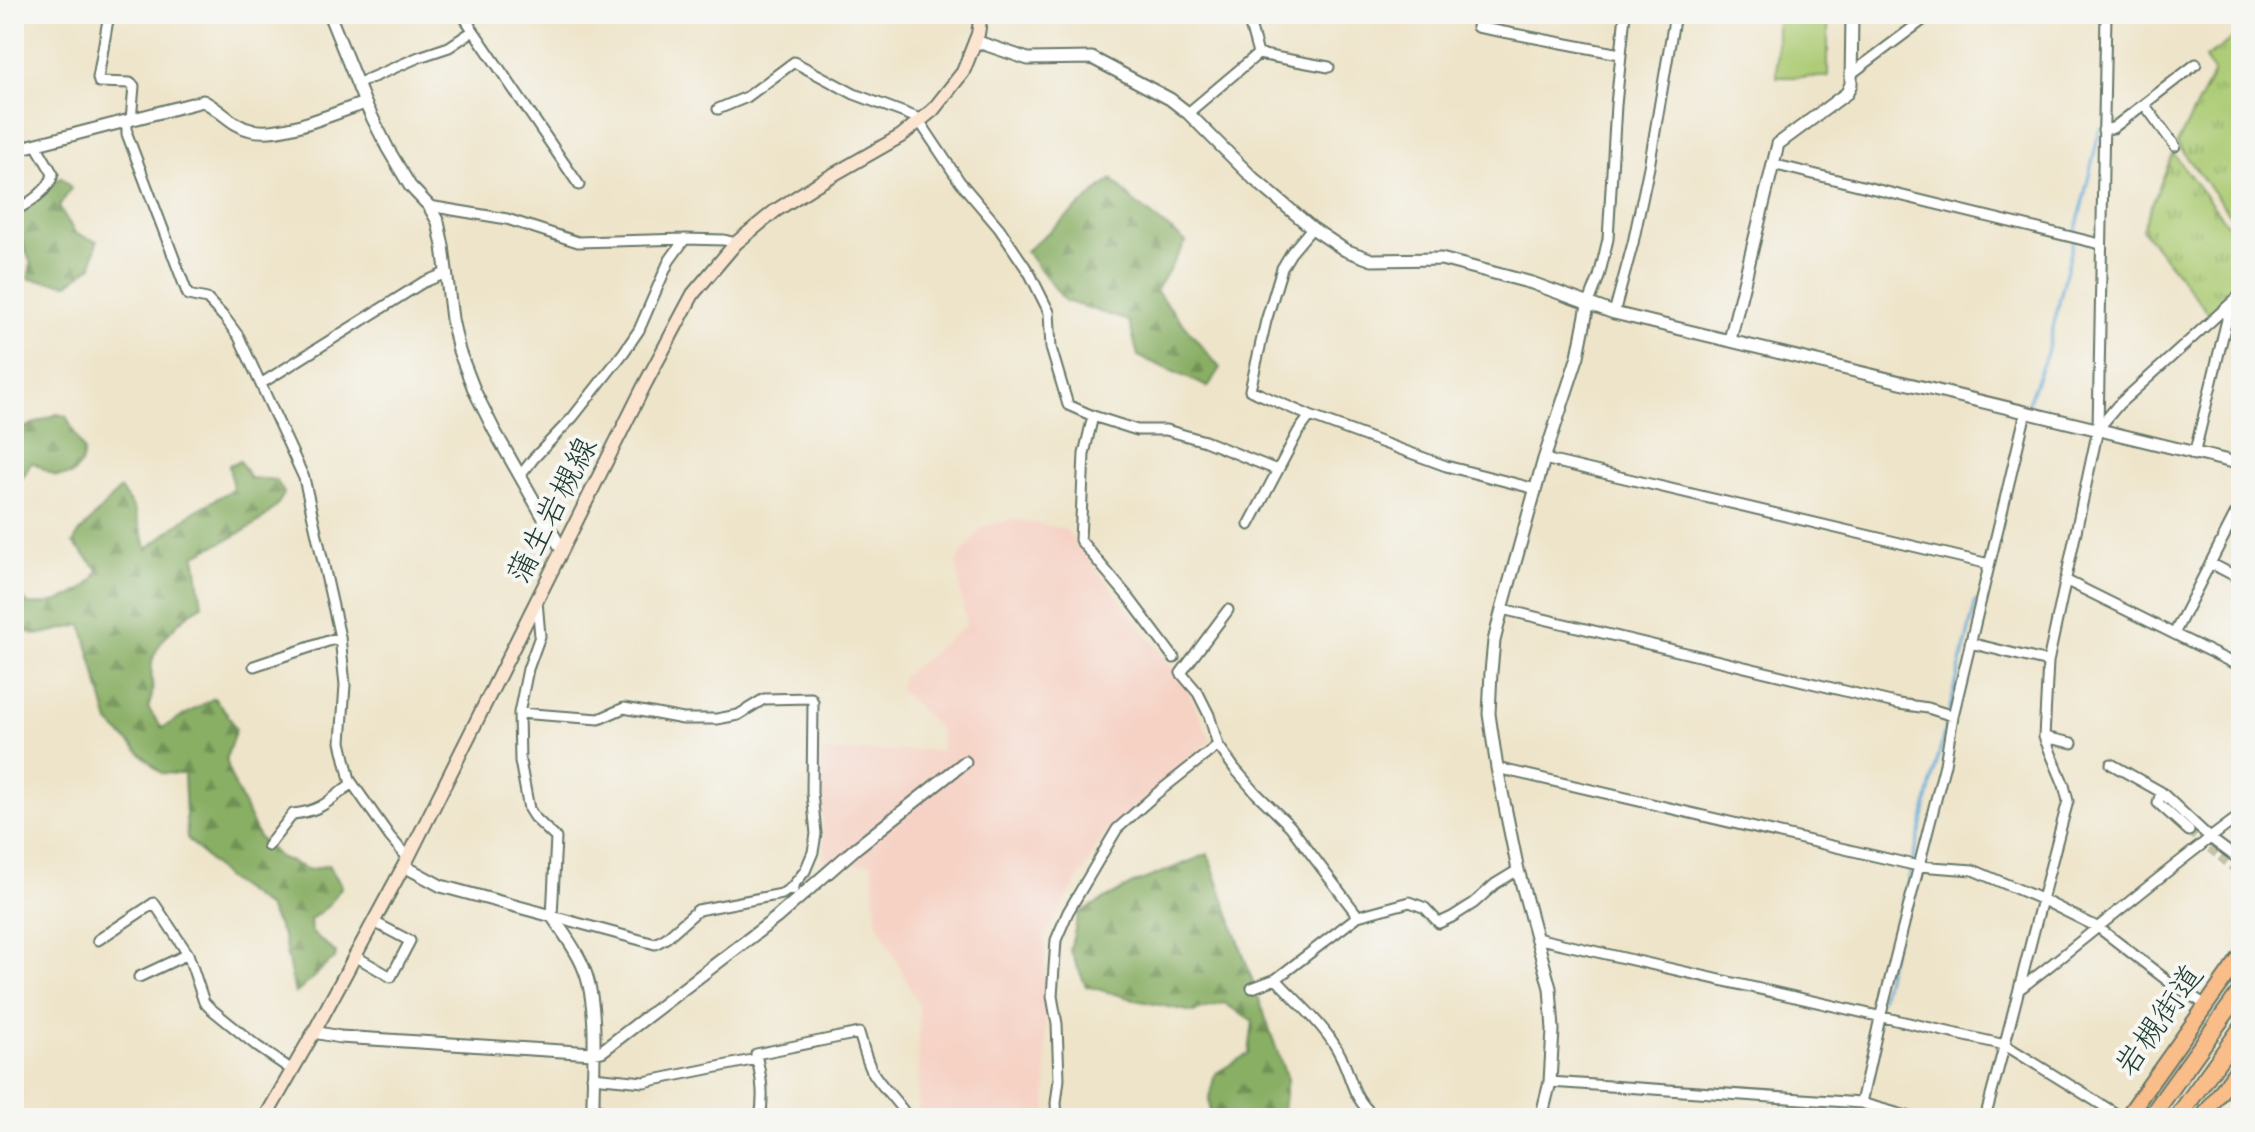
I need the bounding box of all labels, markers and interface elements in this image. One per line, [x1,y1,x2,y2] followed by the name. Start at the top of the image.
[498,430,608,592] street label: 蒲生岩槻線
[2106,957,2214,1085] street label: 岩槻街道

